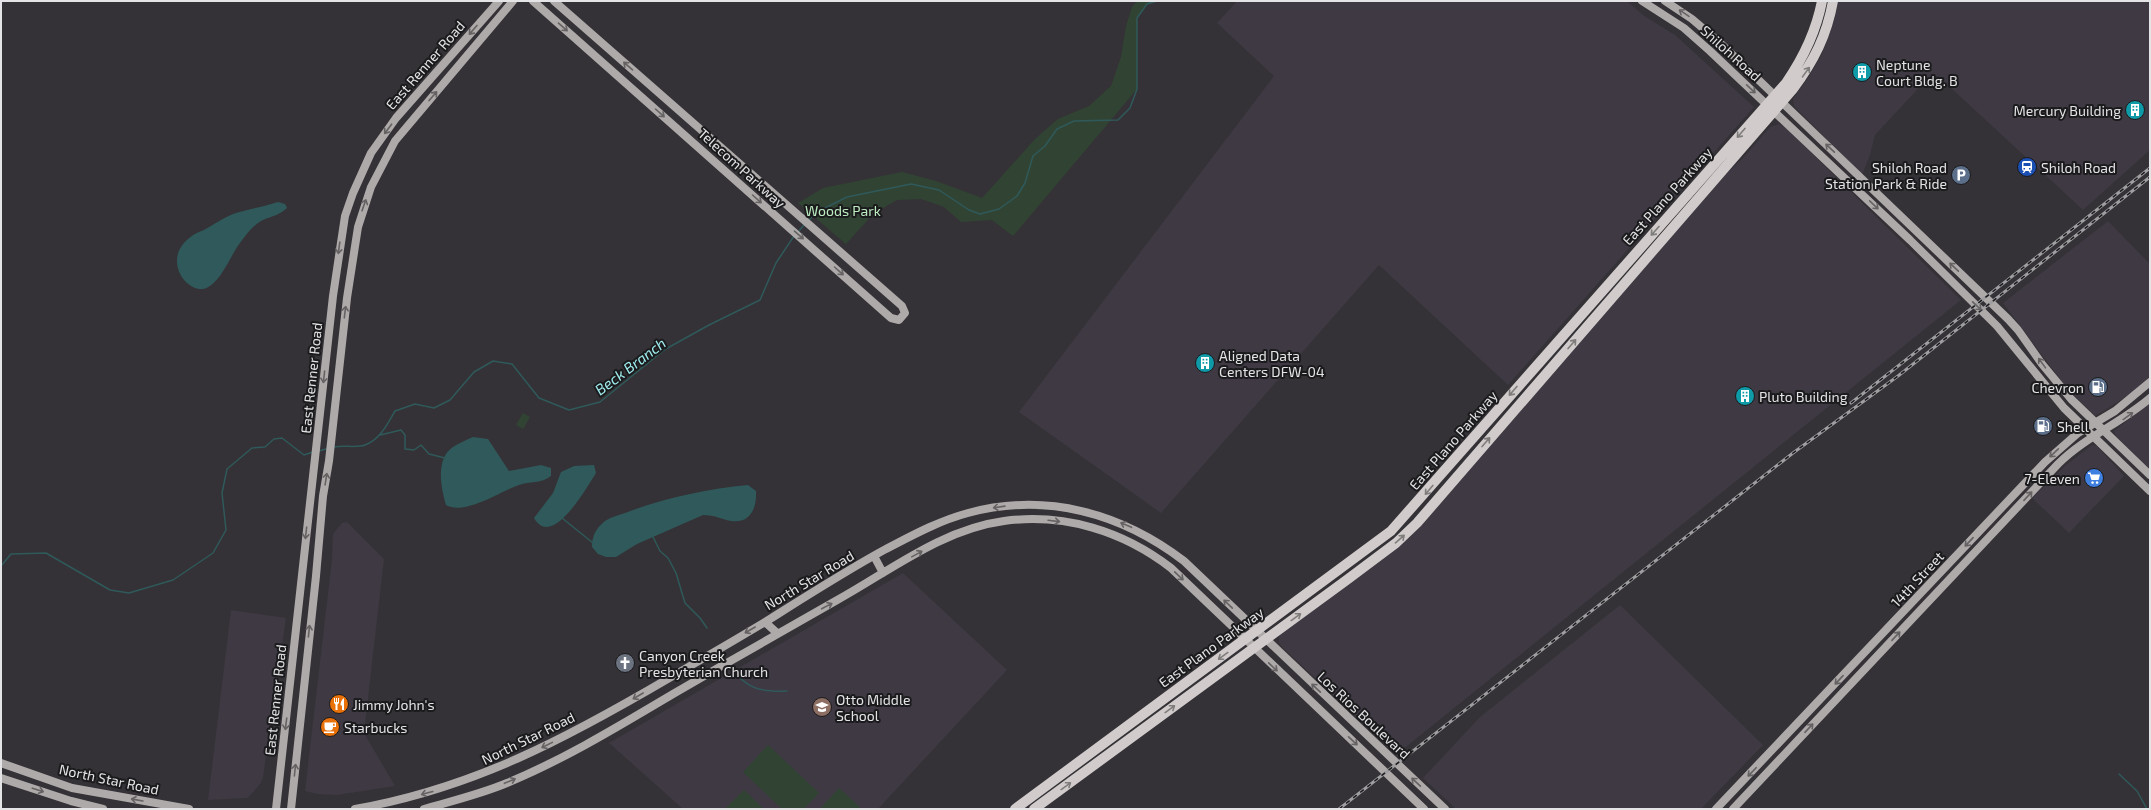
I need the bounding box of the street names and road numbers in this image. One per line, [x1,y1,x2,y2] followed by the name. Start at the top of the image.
[382,17,468,113] street label: East Renner Road
[1697,22,1765,84] street label: Shiloh Road
[695,125,789,212] street label: Telecom Parkway
[1619,143,1716,248] street label: East Plano Parkway
[297,322,325,434] street label: East Renner Road
[1405,387,1501,493] street label: East Plano Parkway
[761,547,857,613] street label: North Star Road
[1887,548,1947,610] street label: 14th Street
[1155,603,1267,691] street label: East Plano Parkway
[261,644,289,756] street label: East Renner Road
[1314,668,1414,762] street label: Los Rios Boulevard
[479,708,577,768] street label: North Star Road
[58,760,160,798] street label: North Star Road

